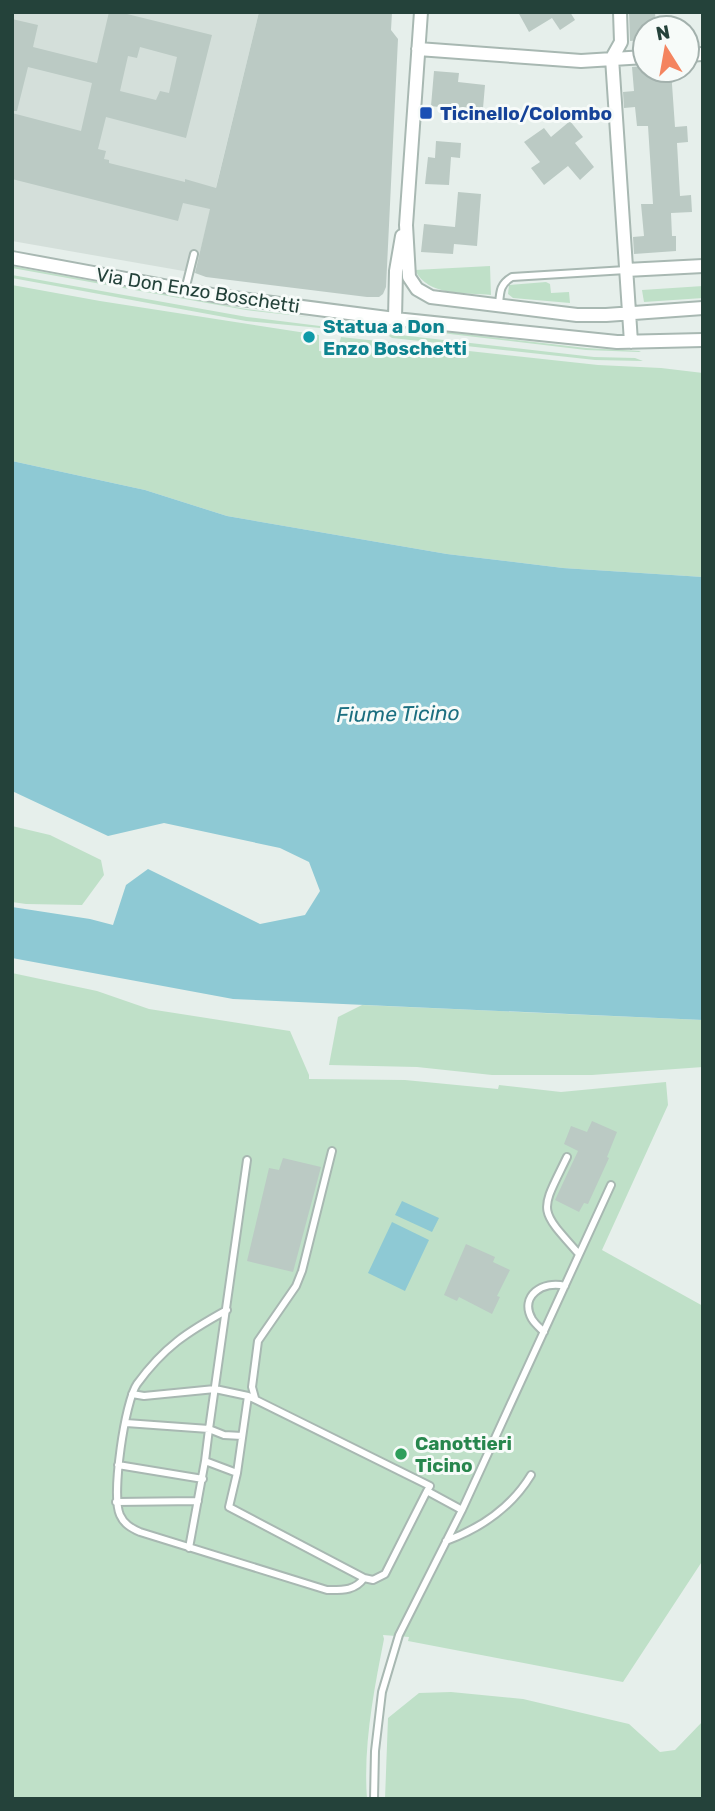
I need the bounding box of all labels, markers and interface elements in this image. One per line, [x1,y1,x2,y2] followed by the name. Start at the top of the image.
[631,14,701,84] north arrow
[654,20,672,45] text: N
[440,102,612,125] place label: Ticinello/Colombo
[418,105,434,121] marker: Ticinello/Colombo
[94,263,301,318] street label: Via Don Enzo Boschetti
[323,315,467,360] place label: Statua a Don Enzo Boschetti
[301,329,317,345] marker: Statua a Don Enzo Boschetti
[336,700,460,727] water label: Fiume Ticino
[415,1432,512,1477] place label: Canottieri Ticino
[393,1446,409,1462] marker: Canottieri Ticino

